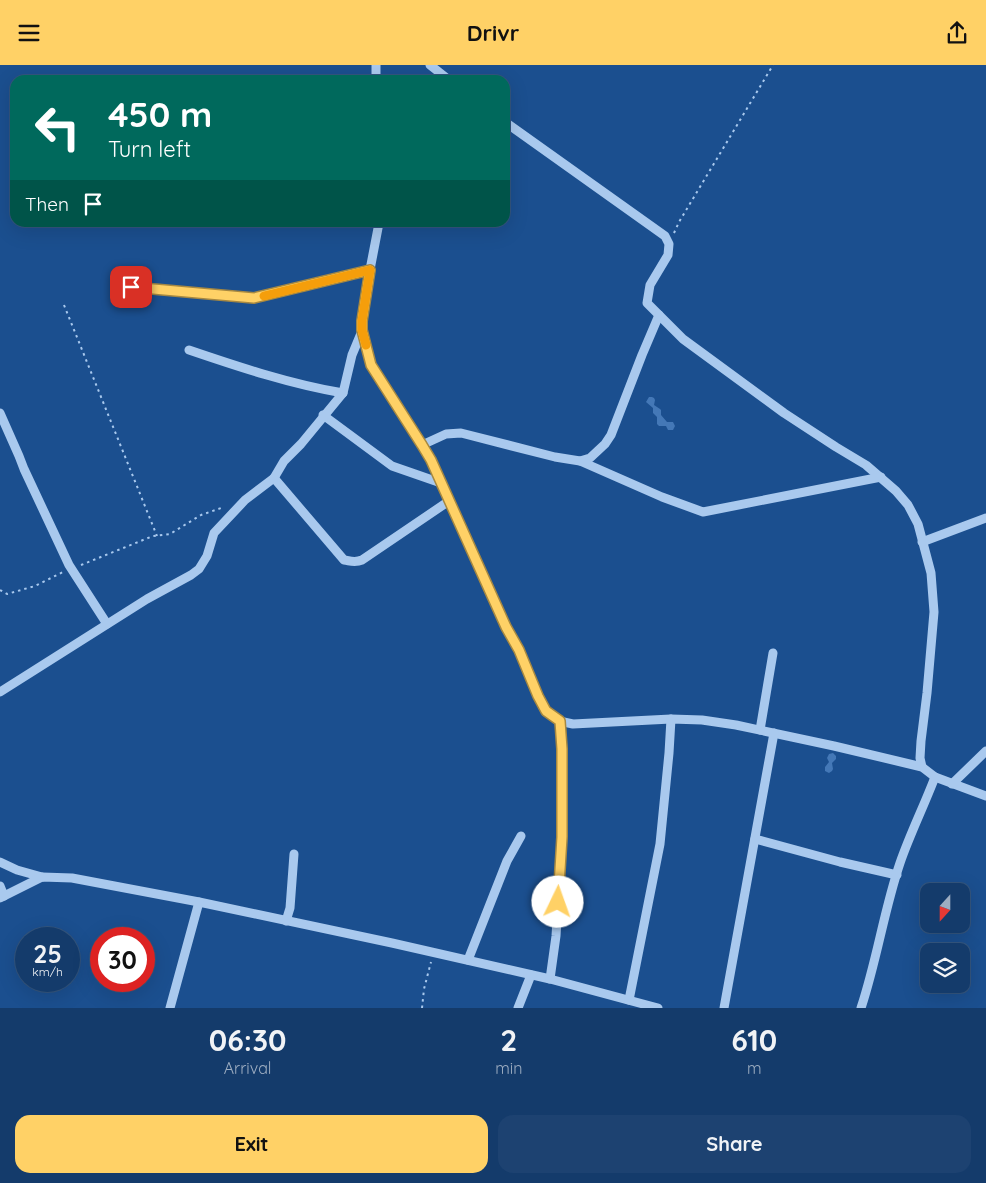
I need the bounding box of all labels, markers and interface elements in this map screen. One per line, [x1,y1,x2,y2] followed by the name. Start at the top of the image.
[15,19,43,47] icon: menu
[467,19,519,47] text: Drivr
[943,19,971,47] icon: share
[108,92,212,136] text: 450 m
[25,95,90,160] icon: left
[108,135,191,163] text: Turn left
[79,190,107,218] icon: arrive
[25,192,69,216] text: Then
[110,266,152,308] pin
[117,273,145,301] icon: arrive
[531,875,583,927] position arrow
[920,883,970,933] north arrow
[920,883,970,993] map controls
[90,927,155,992] speed limit sign: 30
[33,938,62,969] text: 25
[920,943,970,993] button: layers
[32,964,63,979] text: km/h
[209,1021,286,1059] text: 06:30
[500,1021,517,1059] text: 2
[731,1021,777,1059] text: 610
[224,1058,272,1078] text: Arrival
[495,1058,522,1078] text: min
[747,1058,762,1078] text: m
[15,1115,488,1173] button: Exit
[498,1115,971,1173] button: Share

